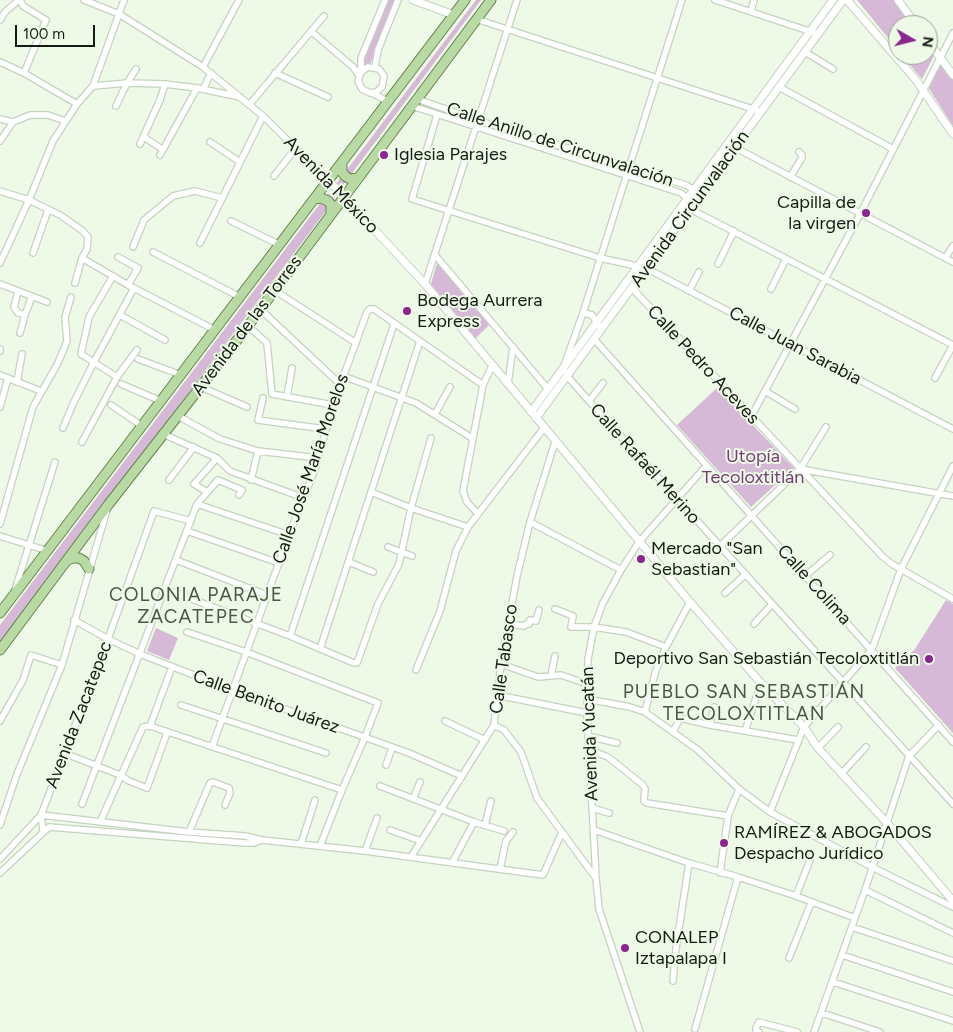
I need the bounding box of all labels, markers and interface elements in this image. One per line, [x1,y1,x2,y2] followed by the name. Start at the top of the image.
[18,15,98,47] scale bar
[888,15,938,65] north arrow
[23,25,65,43] text: 100 m
[918,35,937,49] text: N
[444,98,676,192] street label: Calle Anillo de Circunvalación
[626,127,754,291] street label: Avenida Circunvalación
[279,132,383,238] street label: Avenida México
[394,144,507,166] place label: Iglesia Parajes
[378,149,390,161] marker: Iglesia Parajes
[777,192,856,234] place label: Capilla de la virgen
[860,207,872,219] marker: Capilla de la virgen
[187,252,307,400] street label: Avenida de las Torres
[417,290,542,332] place label: Bodega Aurrera Express
[642,301,764,429] street label: Calle Pedro Aceves
[725,302,865,390] street label: Calle Juan Sarabia
[401,305,413,317] marker: Bodega Aurrera Express
[268,371,354,567] street label: Calle José María Morelos
[585,399,705,529] street label: Calle Rafaél Merino
[702,446,804,488] park label: Utopía Tecoloxtitlán
[651,538,763,580] place label: Mercado "San Sebastian"
[772,540,856,630] street label: Calle Colima
[635,553,647,565] marker: Mercado "San Sebastian"
[107,584,285,628] district label: COLONIA PARAJE ZACATEPEC
[486,603,522,715] street label: Calle Tabasco
[41,638,117,792] street label: Avenida Zacatepec
[614,648,919,670] place label: Deportivo San Sebastián Tecoloxtitlán
[923,653,935,665] marker: Deportivo San Sebastián Tecoloxtitlán
[190,665,342,739] street label: Calle Benito Juárez
[577,666,603,802] street label: Avenida Yucatán
[620,681,868,725] district label: PUEBLO SAN SEBASTIÁN TECOLOXTITLAN
[734,822,932,864] place label: RAMÍREZ & ABOGADOS Despacho Jurídico
[718,837,730,849] marker: RAMÍREZ & ABOGADOS Despacho Jurídico
[635,927,727,970] place label: CONALEP Iztapalapa I
[619,942,631,954] marker: CONALEP Iztapalapa I

